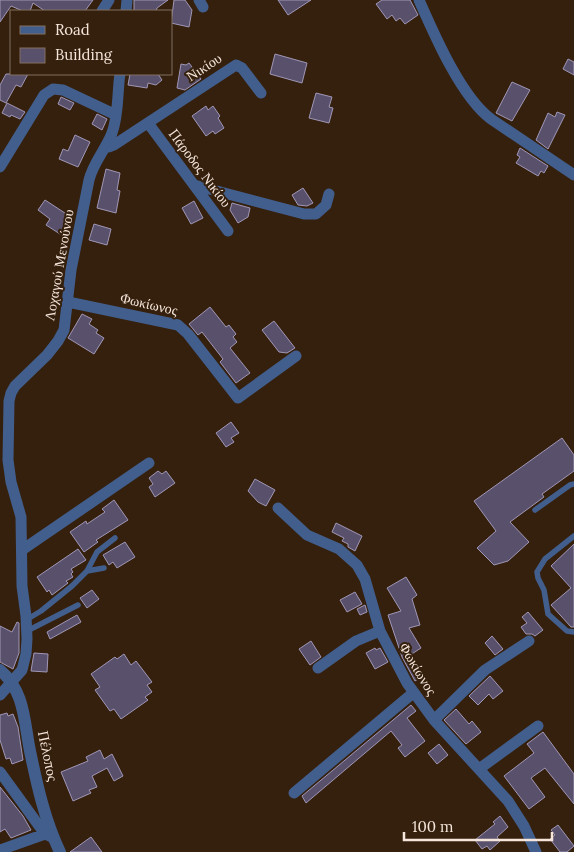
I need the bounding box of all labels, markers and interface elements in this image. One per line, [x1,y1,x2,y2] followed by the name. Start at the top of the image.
[10,10,172,75] legend
[55,20,90,39] text: Road
[55,45,113,64] text: Building
[183,49,225,85] street label: Νικίου
[165,125,235,211] street label: Πάροδος Νικίου
[40,208,78,322] street label: Λοχαγού Μενούνου
[119,289,180,319] street label: Φωκίωνος
[395,639,441,699] street label: Φωκίωνος
[34,729,62,783] street label: Πέλοπος
[404,810,552,842] scale bar
[412,817,453,836] text: 100 m

